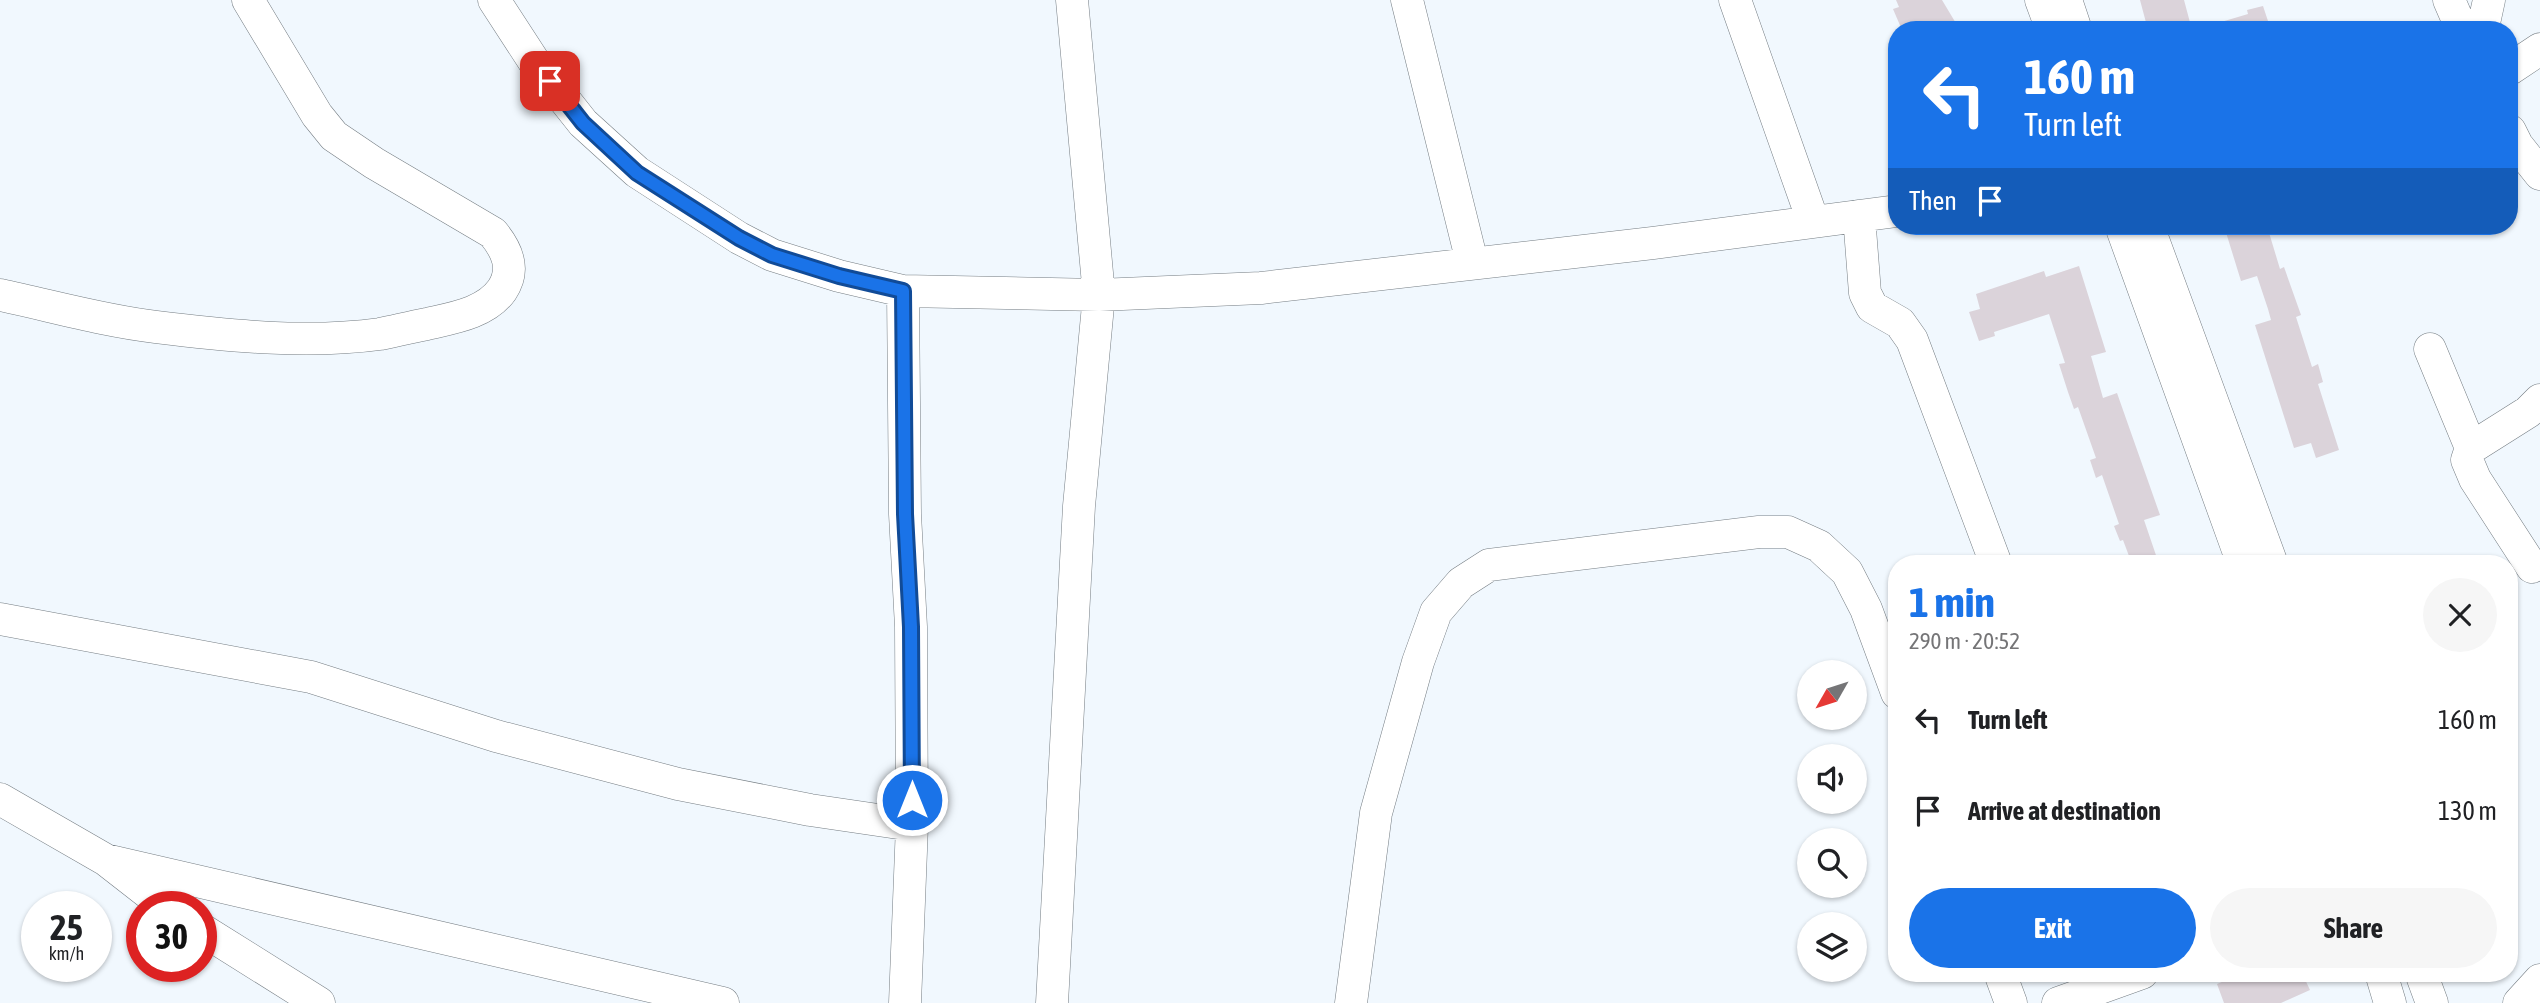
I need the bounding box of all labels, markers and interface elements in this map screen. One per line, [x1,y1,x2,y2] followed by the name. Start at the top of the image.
[2024,48,2135,104] text: 160 m
[1909,49,2000,140] icon: left
[520,51,580,111] pin
[531,62,569,100] icon: arrive
[2024,106,2122,143] text: Turn left
[1971,182,2009,220] icon: arrive
[1909,186,1957,216] text: Then
[1909,578,1995,626] text: 1 min
[2423,578,2497,652] button: close
[1909,628,2020,654] text: 290 m · 20:52
[1797,660,1867,730] north arrow
[1797,660,1867,982] map controls
[1909,701,1947,739] icon: left
[1968,705,2048,735] text: Turn left
[2438,705,2497,735] text: 160 m
[1797,744,1867,814] button: sound
[875,763,949,837] position arrow
[1909,792,1947,830] icon: arrive
[1968,796,2161,826] text: Arrive at destination
[2438,796,2497,826] text: 130 m
[1797,828,1867,898] button: search
[1909,888,2196,968] button: Exit
[2210,888,2497,968] button: Share
[126,891,217,982] speed limit sign: 30
[50,907,83,947] text: 25
[1797,912,1867,982] button: layers
[49,943,84,964] text: km/h

